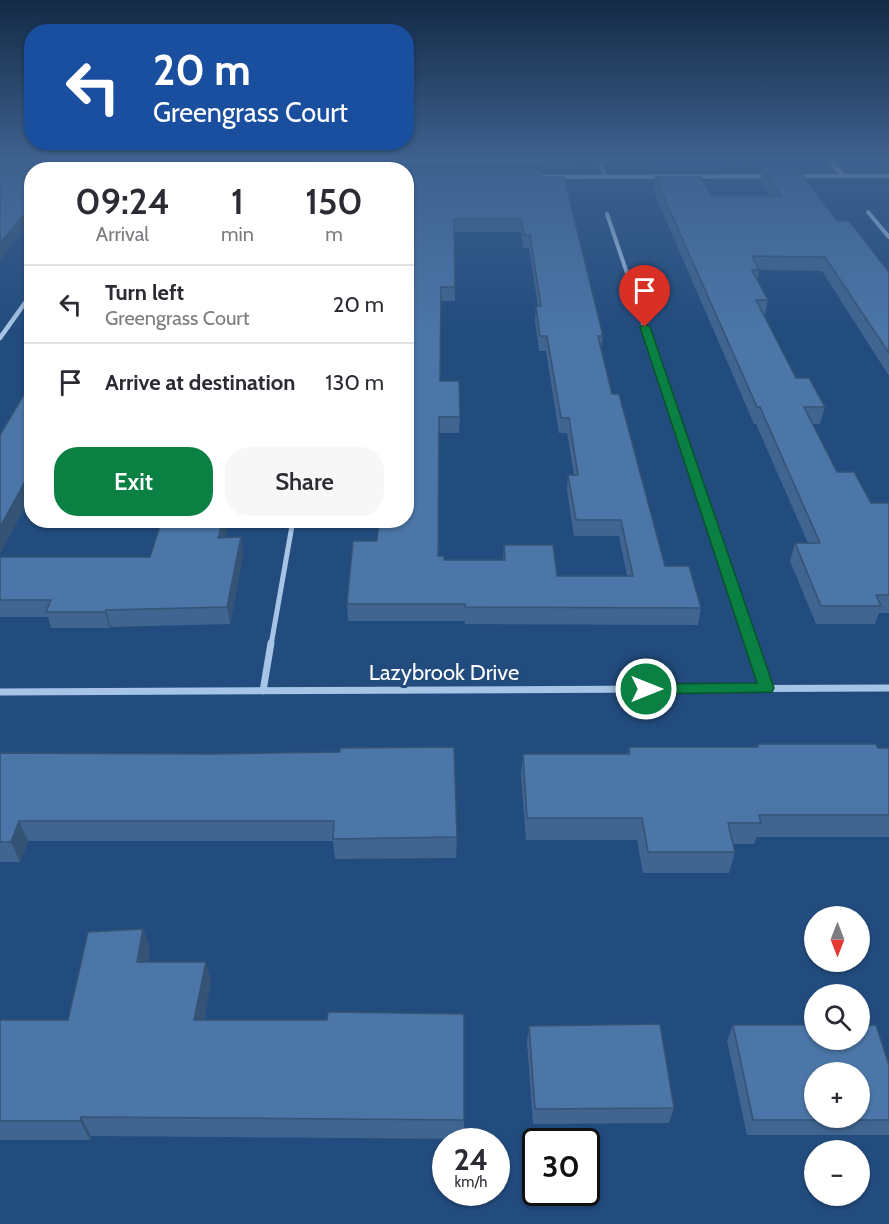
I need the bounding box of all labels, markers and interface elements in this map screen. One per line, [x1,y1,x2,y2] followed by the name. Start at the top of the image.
[153,44,251,96] text: 20 m
[54,48,132,126] icon: left
[153,96,348,129] text: Greengrass Court
[75,179,170,223] text: 09:24
[231,179,244,223] text: 1
[305,179,363,223] text: 150
[96,222,149,246] text: Arrival
[221,222,254,246] text: min
[325,222,343,246] text: m
[619,265,670,327] pin
[628,274,661,307] icon: arrive
[105,279,184,306] text: Turn left
[54,288,87,321] icon: left
[333,291,384,318] text: 20 m
[105,306,249,330] text: Greengrass Court
[54,366,87,399] icon: arrive
[105,369,295,396] text: Arrive at destination
[325,369,384,396] text: 130 m
[54,447,213,516] button: Exit
[225,447,384,516] button: Share
[614,657,678,721] position arrow
[369,659,519,686] street label: Lazybrook Drive
[804,906,870,972] north arrow
[804,906,870,1206] map controls
[804,984,870,1050] button: search
[804,1062,870,1128] button: +
[522,1128,600,1206] speed limit sign: 30
[804,1140,870,1206] button: −
[454,1141,488,1178] text: 24
[455,1173,487,1191] text: km/h

